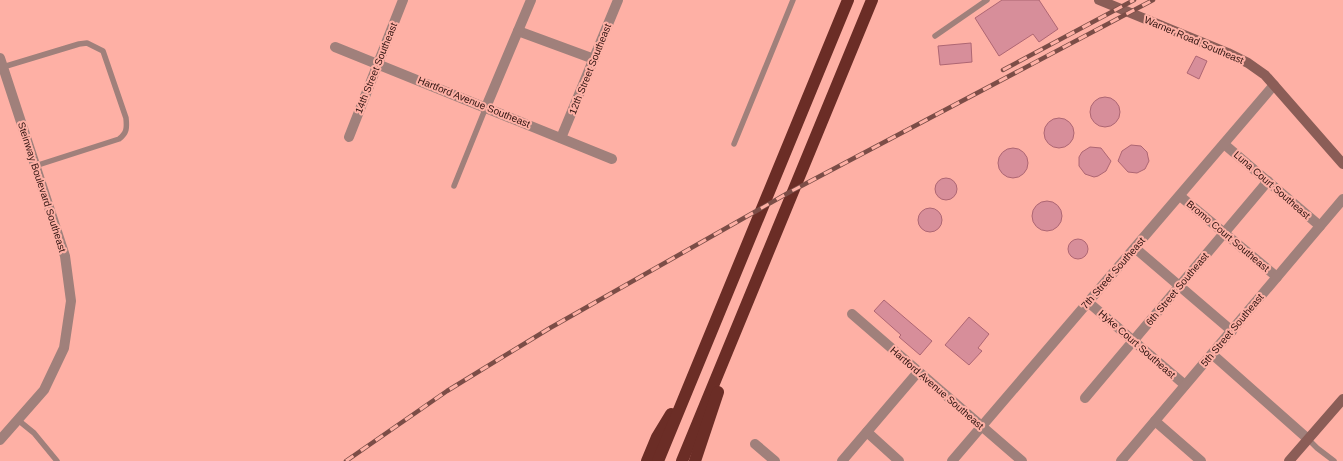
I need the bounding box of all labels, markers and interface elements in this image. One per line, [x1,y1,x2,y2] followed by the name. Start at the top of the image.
[1143,14,1246,66] street label: Warner Road Southeast
[353,21,399,115] street label: 14th Street Southeast
[567,22,613,116] street label: 12th Street Southeast
[416,74,532,130] street label: Hartford Avenue Southeast
[16,121,68,254] street label: Steinway Boulevard Southeast
[1232,149,1312,221] street label: Luna Court Southeast
[1184,198,1272,274] street label: Bromo Court Southeast
[1079,235,1147,311] street label: 7th Street Southeast
[1143,250,1211,327] street label: 6th Street Southeast
[1198,291,1266,368] street label: 5th Street Southeast
[1096,308,1178,380] street label: Hyke Court Southeast
[888,345,986,432] street label: Hartford Avenue Southeast

